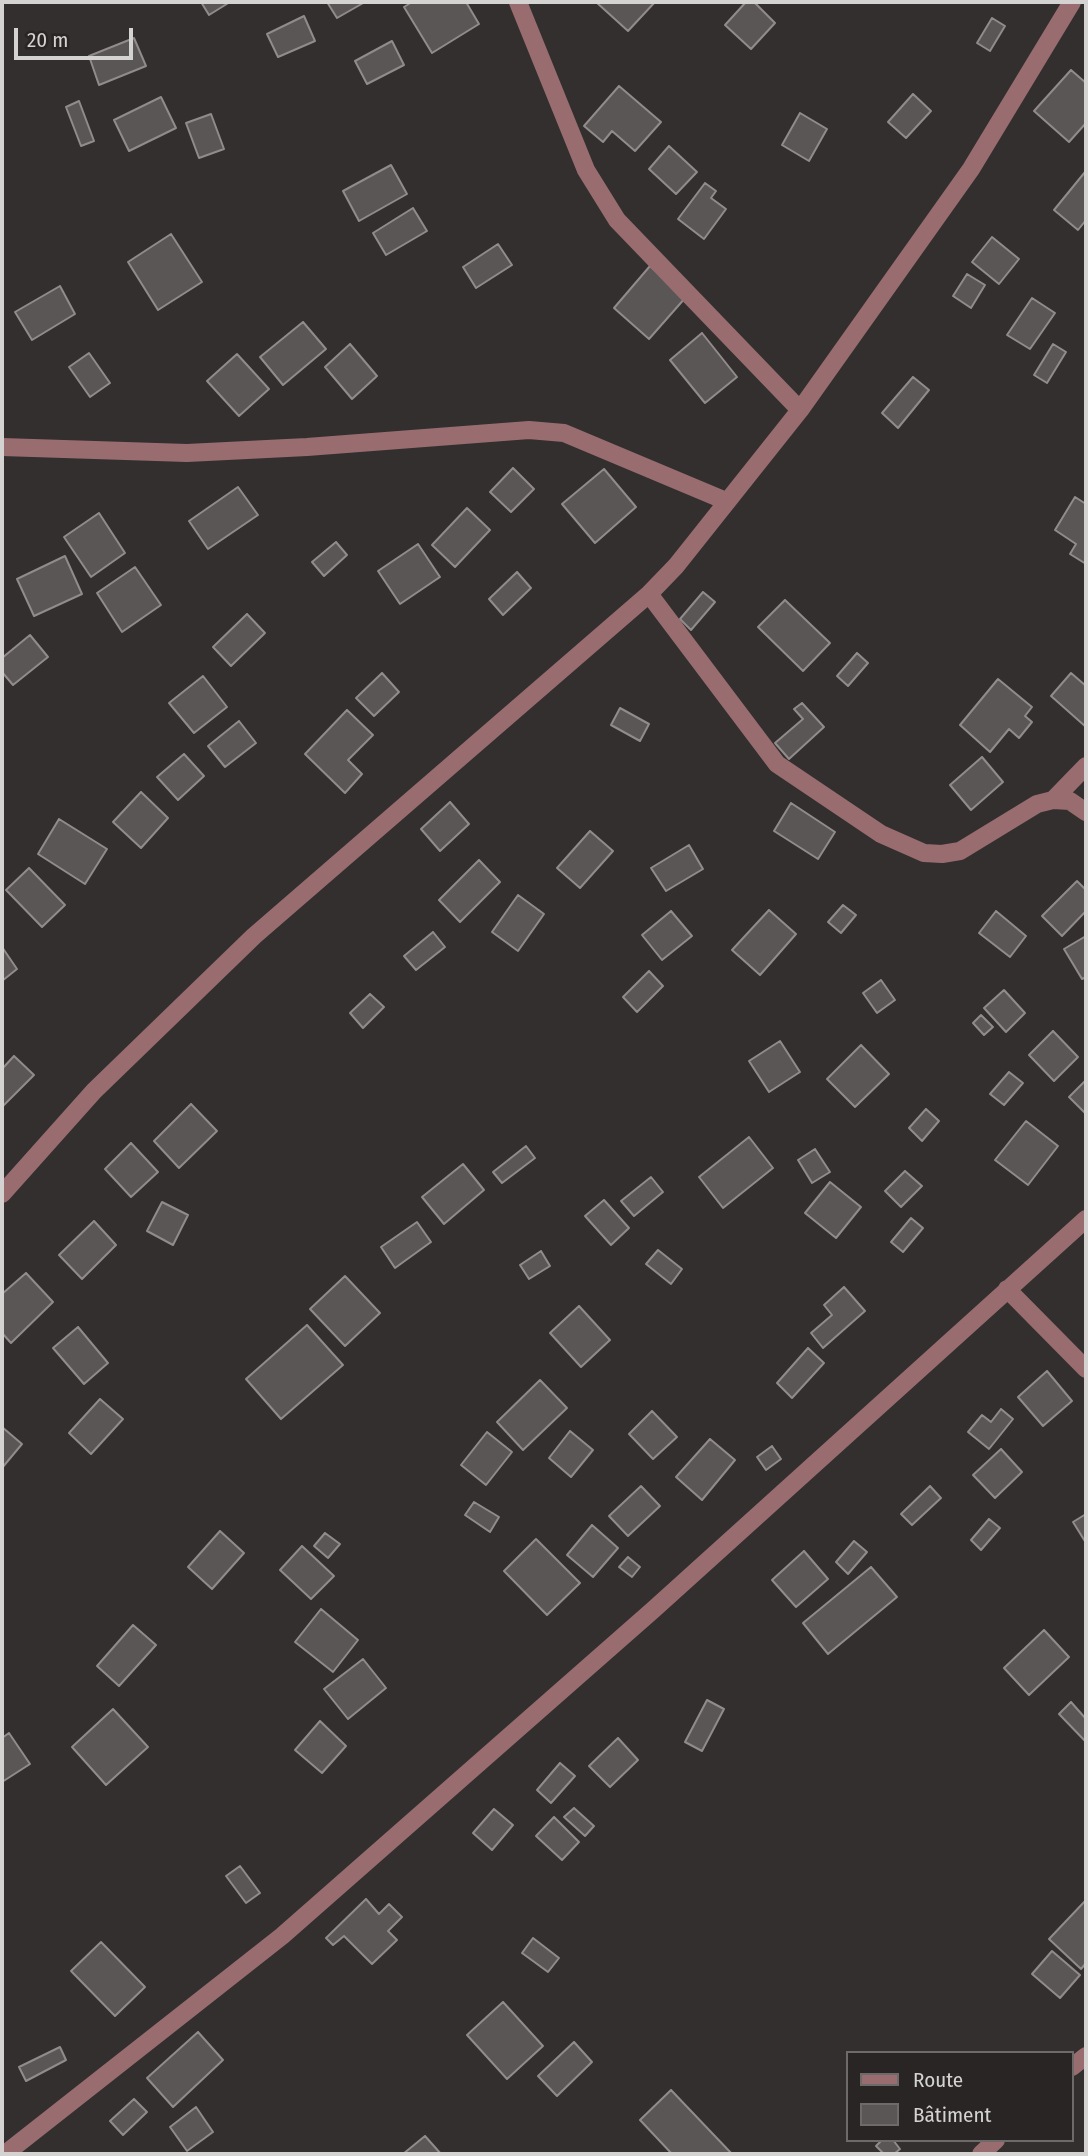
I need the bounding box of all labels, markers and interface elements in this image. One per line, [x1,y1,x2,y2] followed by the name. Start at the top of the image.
[18,14,136,58] scale bar
[27,27,68,53] text: 20 m
[846,2051,1074,2142] legend
[913,2067,963,2093] text: Route
[913,2102,991,2128] text: Bâtiment

